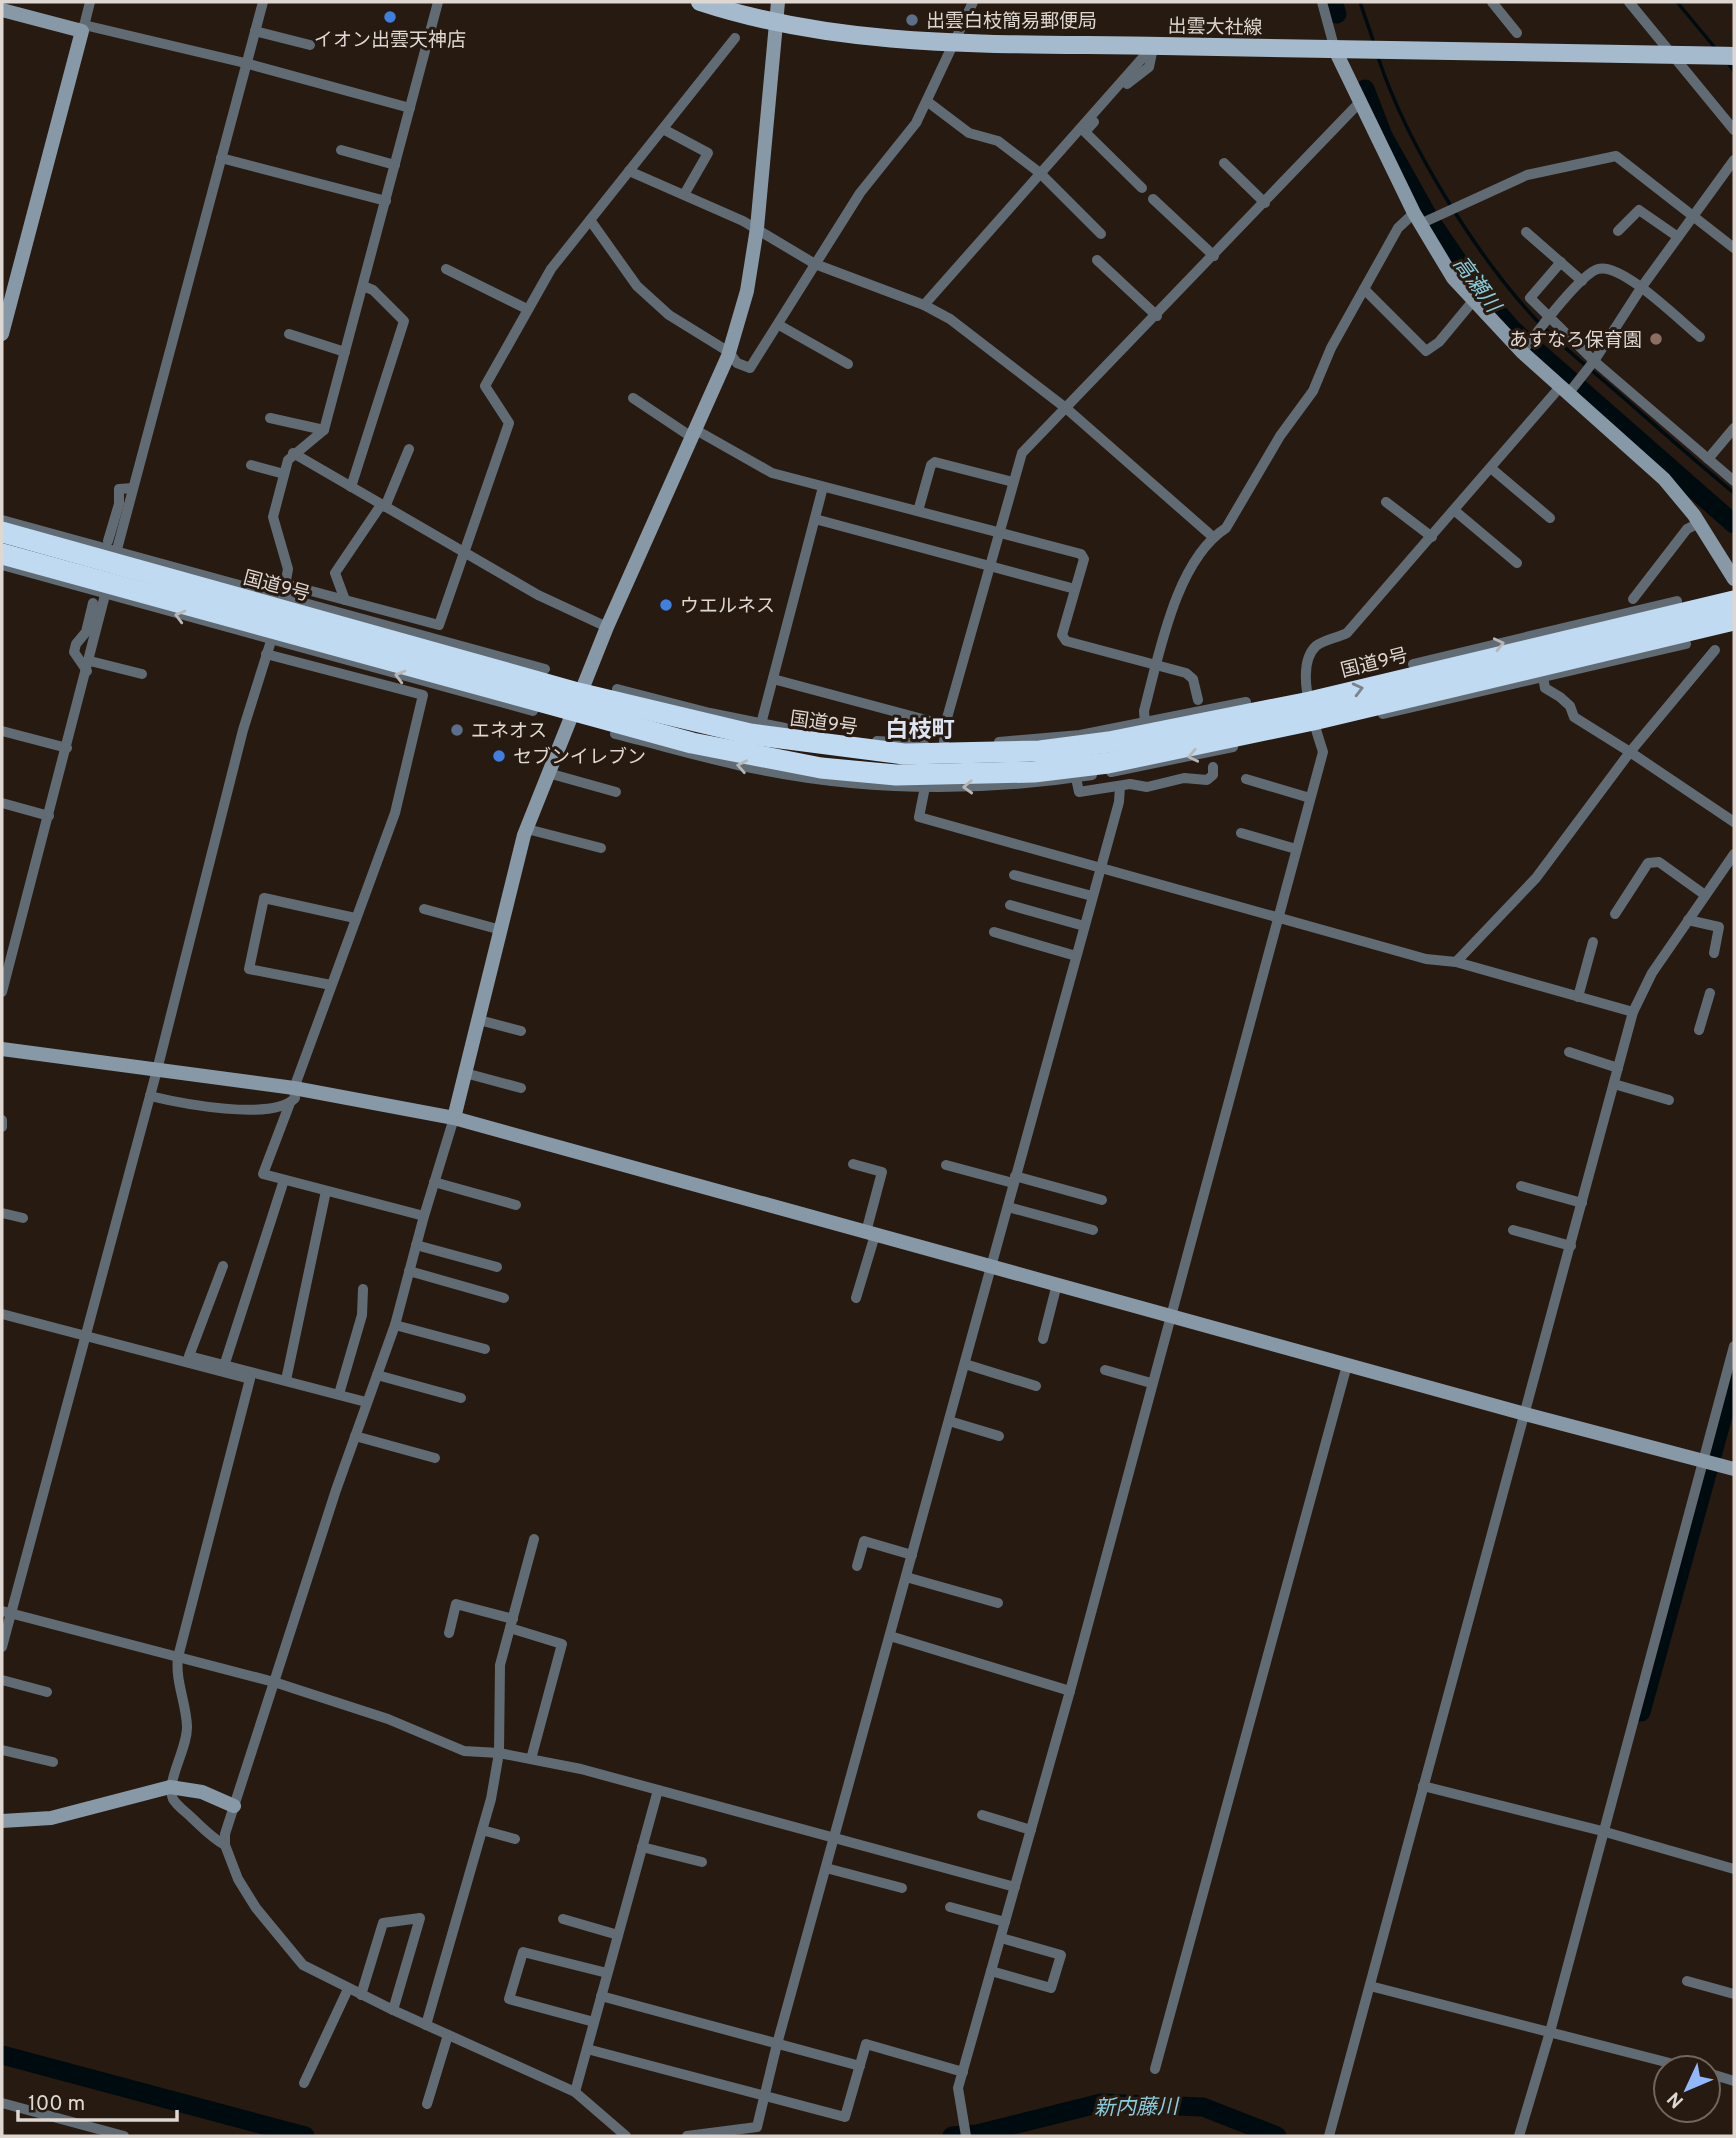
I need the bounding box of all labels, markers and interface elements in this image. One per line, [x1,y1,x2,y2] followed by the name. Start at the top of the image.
[382,9,398,25] marker: イオン出雲天神店
[926,10,1097,34] place label: 出雲白枝簡易郵便局
[904,12,920,28] marker: 出雲白枝簡易郵便局
[1167,15,1263,41] street label: 出雲大社線
[314,29,466,53] place label: イオン出雲天神店
[1446,251,1506,320] water label: 高瀬川
[1509,329,1642,353] place label: あすなろ保育園
[1648,331,1664,347] marker: あすなろ保育園
[240,566,313,607] street label: 国道9号
[680,595,775,619] place label: ウエルネス
[658,597,674,613] marker: ウエルネス
[174,610,186,624] one-way arrow
[1493,637,1505,652] one-way arrow
[1338,644,1411,684] street label: 国道9号
[394,669,406,684] one-way arrow
[1352,683,1364,697] one-way arrow
[788,707,859,741] street label: 国道9号
[886,717,955,746] district label: 白枝町
[471,720,547,744] place label: エネオス
[449,722,465,738] marker: エネオス
[513,746,646,770] place label: セブンイレブン
[491,748,507,764] marker: セブンイレブン
[1187,748,1199,762] one-way arrow
[736,759,748,774] one-way arrow
[962,779,973,795] one-way arrow
[1652,2054,1722,2124] north arrow
[18,2078,177,2122] scale bar
[1663,2086,1690,2113] text: N
[28,2091,85,2118] text: 100 m
[1094,2094,1180,2123] water label: 新内藤川

